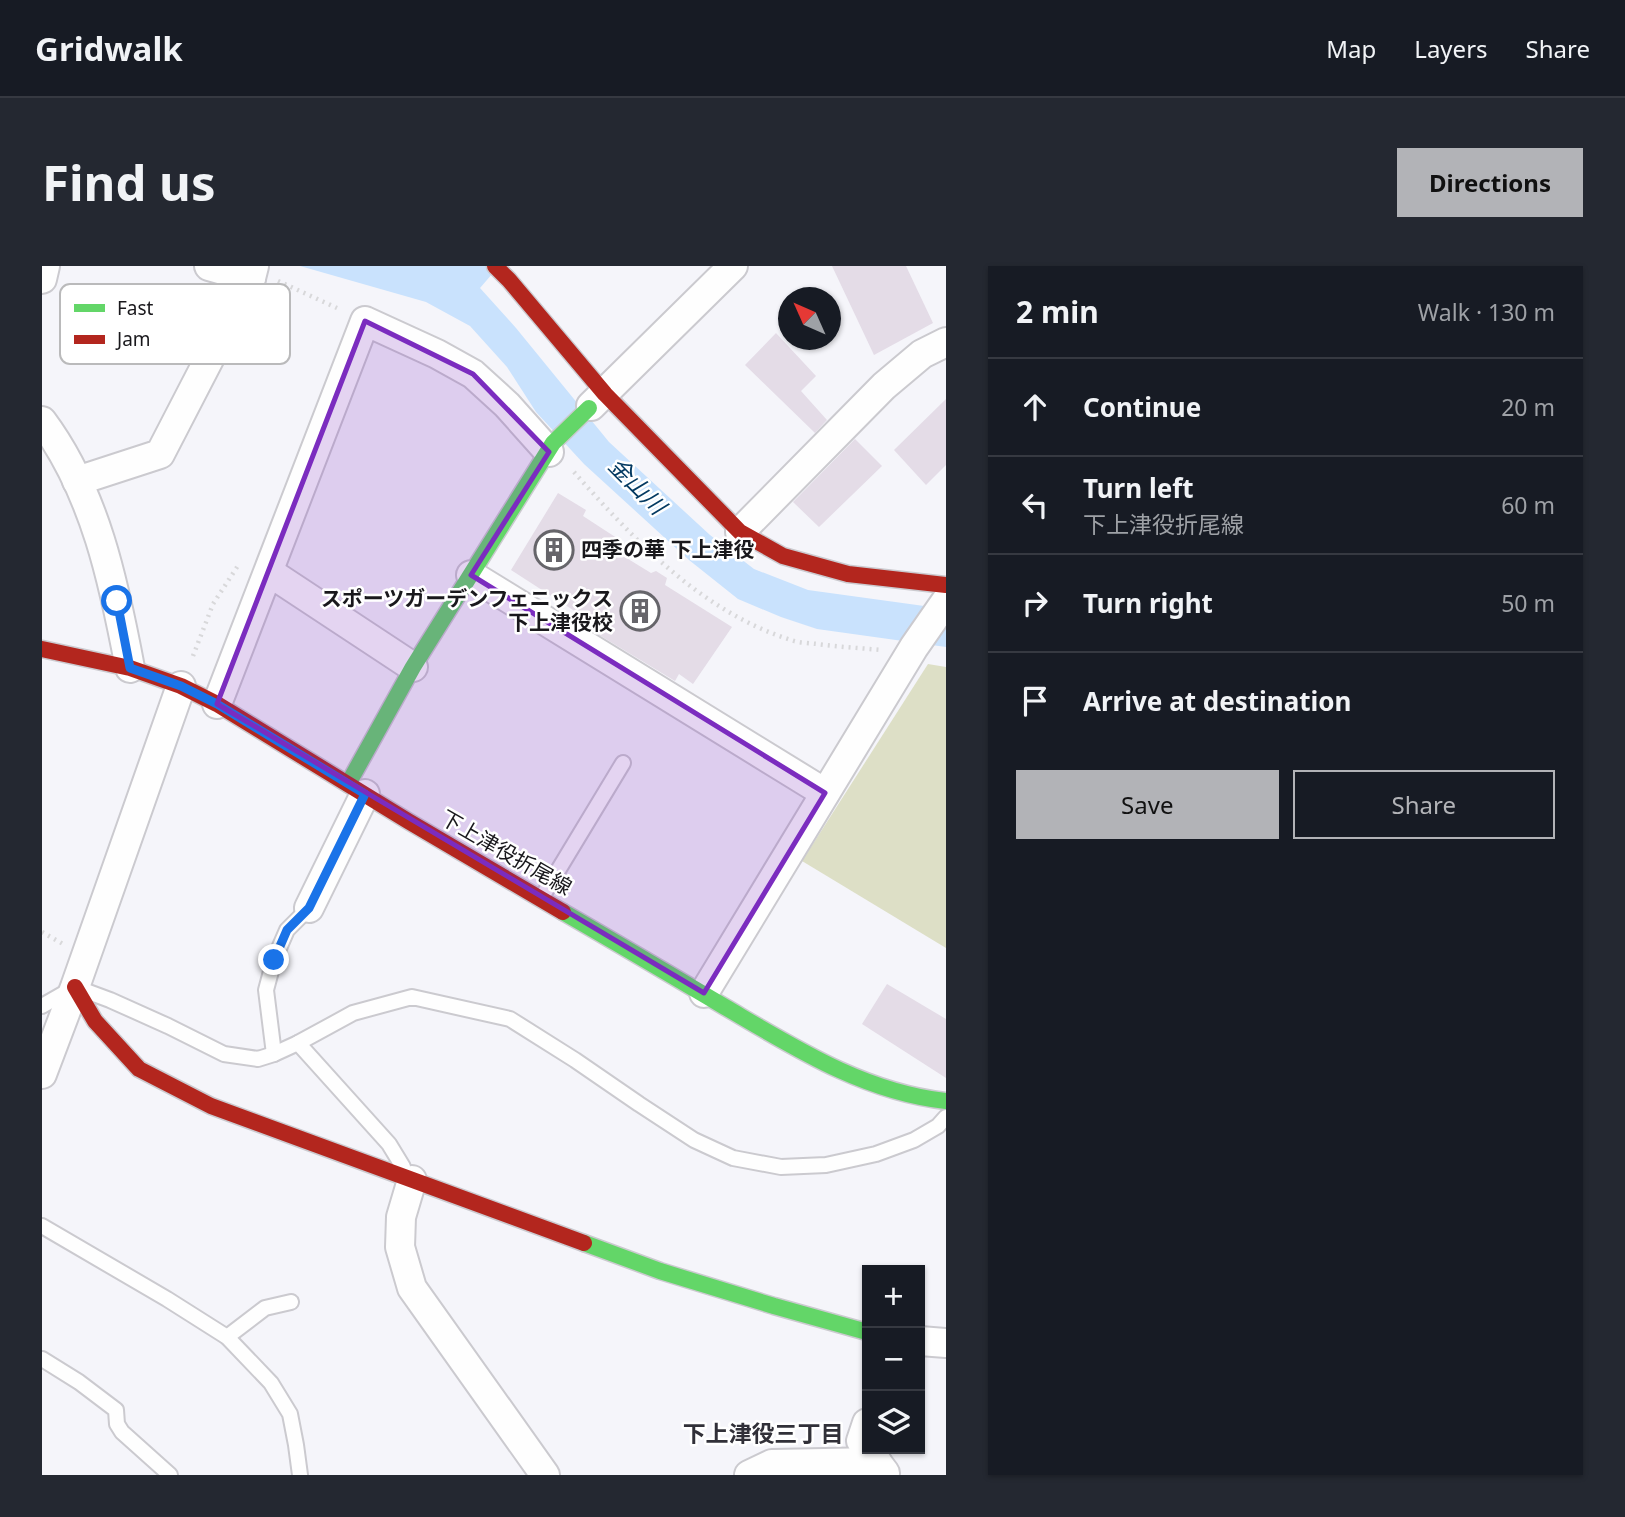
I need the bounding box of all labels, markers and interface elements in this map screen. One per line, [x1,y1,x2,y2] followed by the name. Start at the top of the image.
[35,26,183,71] text: Gridwalk
[1326,32,1376,65] text: Map
[1414,32,1488,65] text: Layers
[1526,32,1590,65] text: Share
[1397,148,1583,217] button: Directions
[42,149,216,215] text: Find us
[60,284,290,364] legend
[778,287,841,350] north arrow
[1016,291,1099,332] text: 2 min
[117,295,154,321] text: Fast
[1418,296,1555,328] text: Walk · 130 m
[115,326,151,352] text: Jam
[1016,388,1054,426] icon: ahead
[1083,389,1201,425] text: Continue
[1501,391,1555,423] text: 20 m
[602,450,676,523] water label: 金山川
[1083,470,1194,506] text: Turn left
[1016,486,1054,524] icon: left
[1501,489,1555,521] text: 60 m
[1083,508,1244,540] text: 下上津役折尾線
[533,529,575,571] building icon: 四季の華 下上津役
[581,535,754,563] place label: 四季の華 下上津役
[321,584,613,636] place label: スポーツガーデンフェニックス 下上津役校
[1016,584,1054,622] icon: right
[101,585,132,616] route start
[1083,585,1213,621] text: Turn right
[1501,587,1555,619] text: 50 m
[619,590,661,632] building icon: スポーツガーデンフェニックス 下上津役校
[1016,682,1054,720] icon: arrive
[1083,683,1352,719] text: Arrive at destination
[1016,770,1279,839] button: Save
[1293,770,1555,839] button: Share
[436,803,577,901] street label: 下上津役折尾線
[258,944,289,975] route end
[862,1265,925,1454] map controls
[862,1265,925,1328] button: +
[862,1328,925,1391] button: −
[862,1391,925,1454] button: layers
[683,1417,844,1449] district label: 下上津役三丁目

